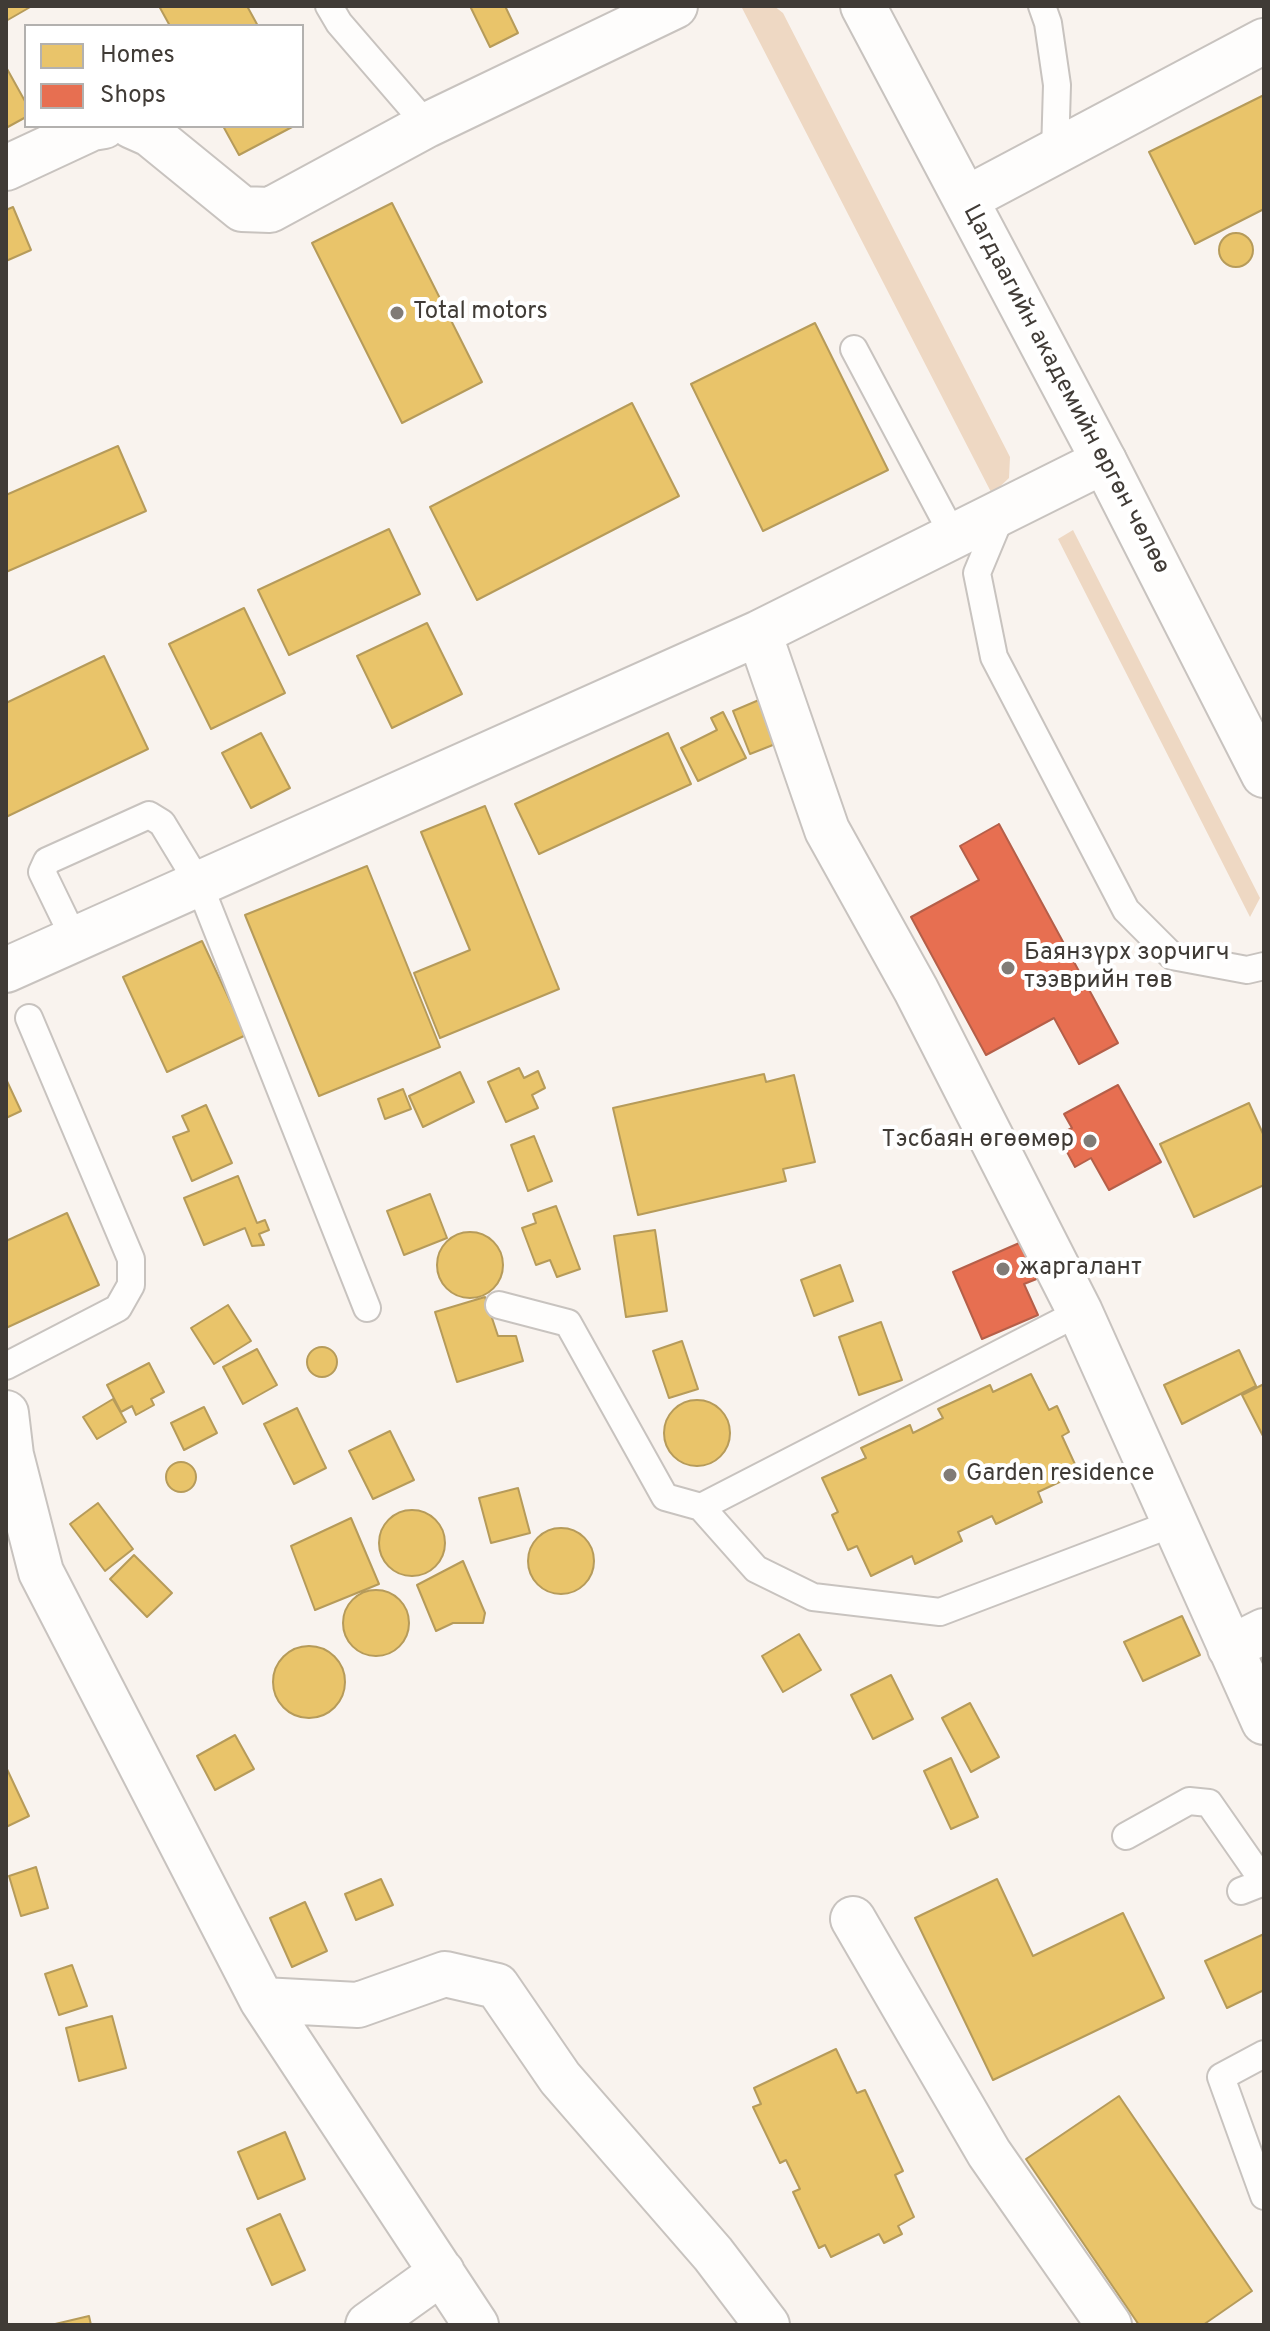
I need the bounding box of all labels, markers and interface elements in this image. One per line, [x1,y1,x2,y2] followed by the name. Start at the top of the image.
[24,24,304,128] legend
[100,41,175,71] text: Homes
[100,81,166,111] text: Shops
[955,201,1175,579] street label: Цагдаагийн академийн өргөн чөлөө
[413,299,548,327] place label: Total motors
[388,304,406,322] marker: Total motors
[1024,940,1229,996] place label: Баянзүрх зорчигч тээврийн төв
[999,959,1017,977] marker: Баянзүрх зорчигч тээврийн төв
[882,1127,1074,1155] place label: Тэсбаян өгөөмөр
[1081,1132,1099,1150] marker: Тэсбаян өгөөмөр
[1019,1255,1142,1283] place label: жаргалант
[994,1260,1012,1278] marker: жаргалант
[966,1461,1154,1489] place label: Garden residence
[941,1466,959,1484] marker: Garden residence

